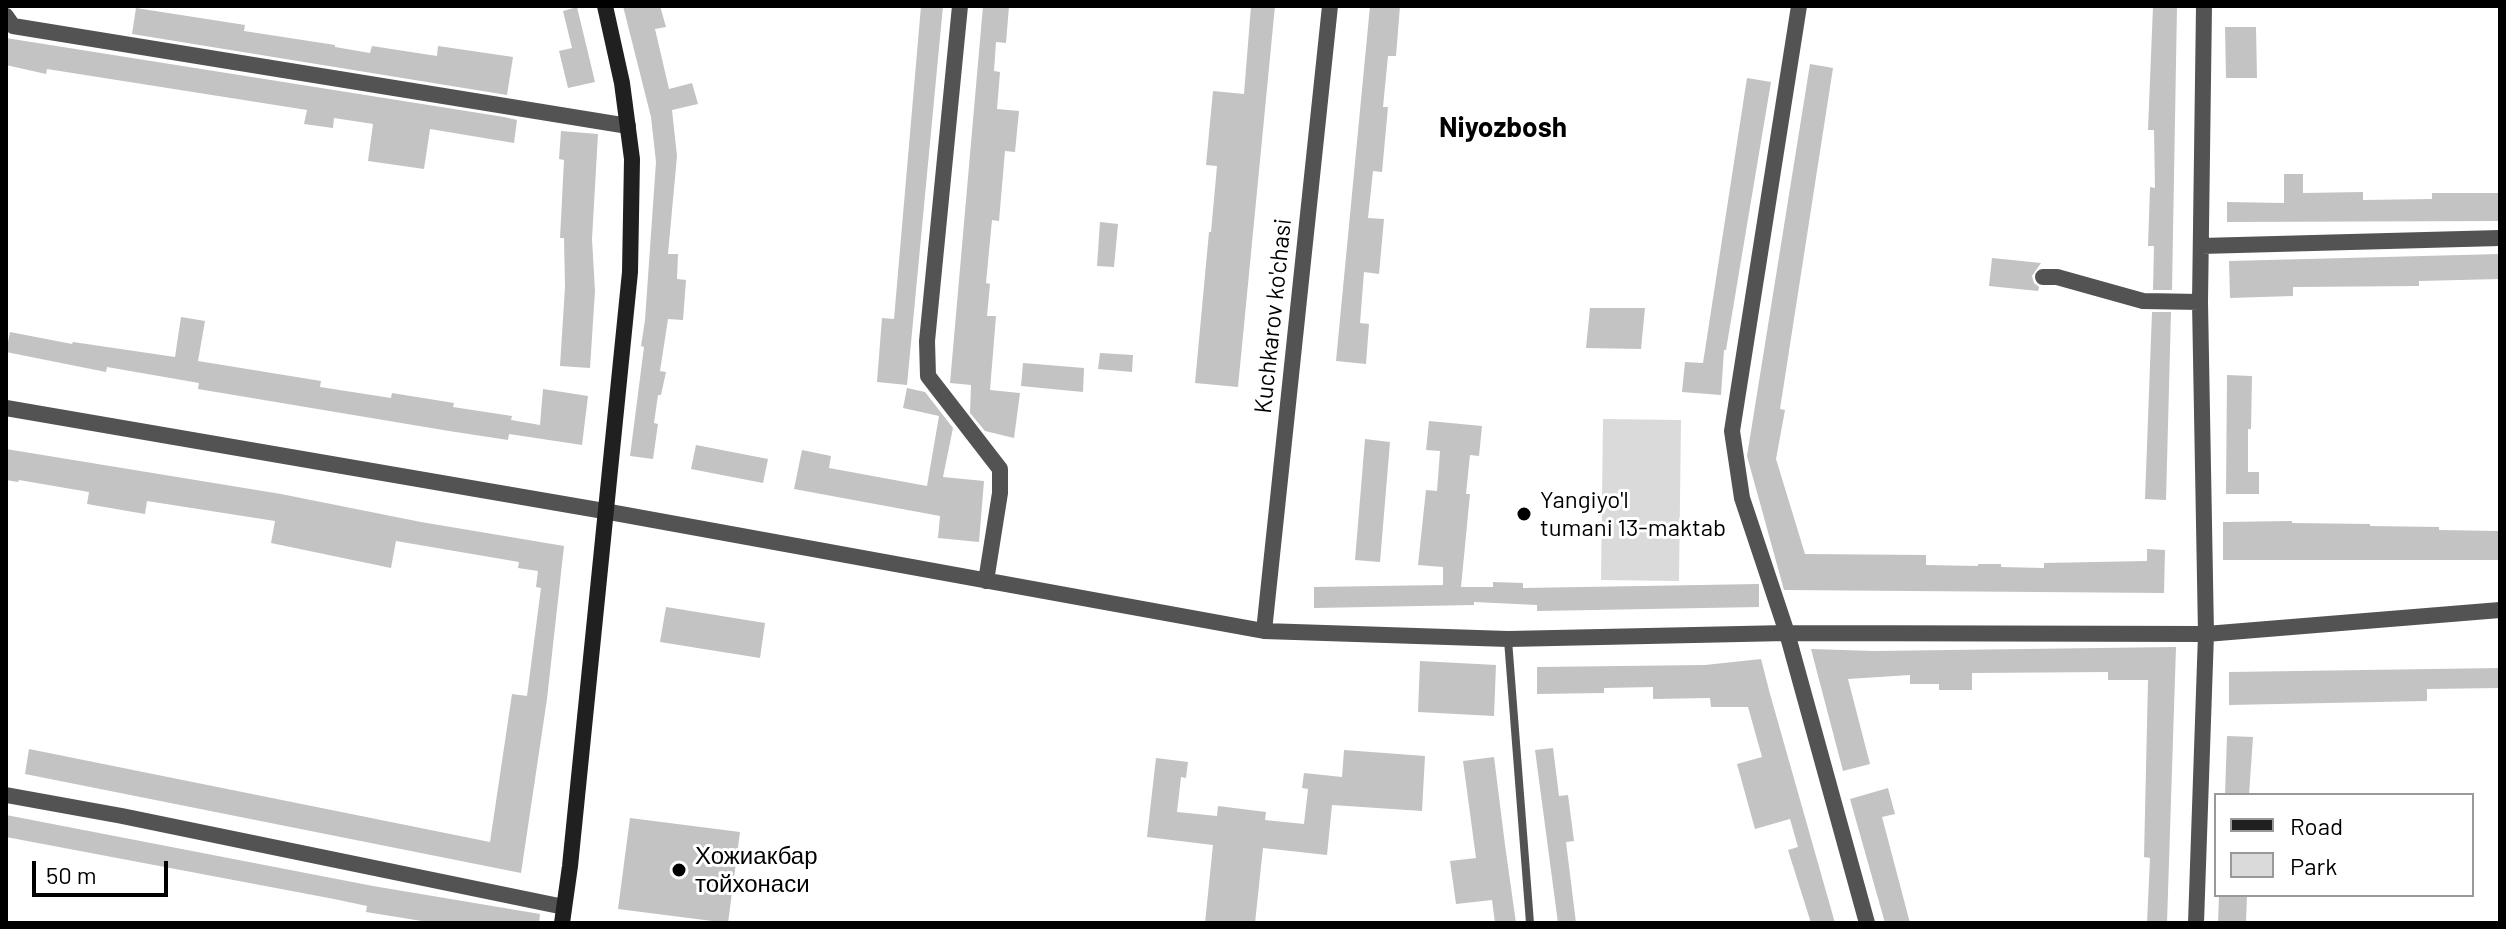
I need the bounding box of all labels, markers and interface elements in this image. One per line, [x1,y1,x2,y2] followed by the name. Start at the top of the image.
[1439,111,1567,145] district label: Niyozbosh
[1248,217,1298,415] street label: Kuchkarov ko'chasi
[1540,486,1726,542] place label: Yangiyo'l tumani 13-maktab
[1515,505,1533,523] marker: Yangiyo'l tumani 13-maktab
[2214,793,2474,897] legend
[2290,811,2343,840] text: Road
[695,842,818,898] place label: Хожиакбар тойхонаси
[36,845,172,895] scale bar
[2290,851,2337,880] text: Park
[46,860,97,889] text: 50 m
[670,861,688,879] marker: Хожиакбар тойхонаси

